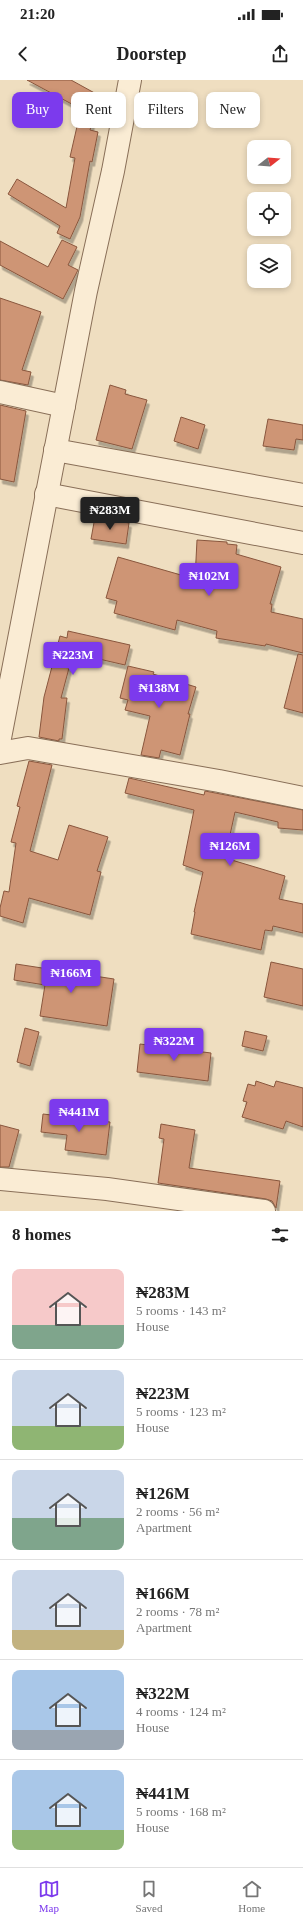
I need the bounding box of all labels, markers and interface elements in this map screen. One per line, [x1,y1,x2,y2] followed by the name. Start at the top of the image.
[20,6,55,22] text: 21:20
[12,43,34,65] icon: back
[269,43,291,65] icon: share
[117,44,187,64] text: Doorstep
[12,92,63,128] chip: Buy
[71,92,126,128] chip: Rent
[134,92,198,128] chip: Filters
[206,92,260,128] chip: New
[247,140,291,184] north arrow
[247,140,291,288] map controls
[247,192,291,236] button: locate
[247,244,291,288] button: layers
[82,497,138,531] pin: ₦283M
[89,502,131,517] text: ₦283M
[181,563,237,597] pin: ₦102M
[188,568,230,583] text: ₦102M
[45,642,101,676] pin: ₦223M
[52,647,94,662] text: ₦223M
[131,675,187,709] pin: ₦138M
[138,680,180,695] text: ₦138M
[202,833,258,867] pin: ₦126M
[209,838,251,853] text: ₦126M
[43,960,99,994] pin: ₦166M
[50,965,92,980] text: ₦166M
[146,1028,202,1062] pin: ₦322M
[153,1033,195,1048] text: ₦322M
[51,1099,107,1133] pin: ₦441M
[58,1104,100,1119] text: ₦441M
[269,1224,291,1246] icon: filters
[12,1225,71,1244] text: 8 homes
[136,1283,190,1302] text: ₦283M
[44,1285,92,1333] icon: home
[136,1303,226,1318] text: 5 rooms · 143 m²
[136,1319,169,1334] text: House
[136,1384,190,1403] text: ₦223M
[44,1386,92,1434] icon: home
[136,1404,226,1419] text: 5 rooms · 123 m²
[136,1420,169,1435] text: House
[136,1484,190,1503] text: ₦126M
[44,1486,92,1534] icon: home
[136,1504,219,1519] text: 2 rooms · 56 m²
[136,1520,192,1535] text: Apartment
[136,1584,190,1603] text: ₦166M
[44,1586,92,1634] icon: home
[136,1604,219,1619] text: 2 rooms · 78 m²
[136,1620,192,1635] text: Apartment
[136,1684,190,1703] text: ₦322M
[44,1686,92,1734] icon: home
[136,1704,226,1719] text: 4 rooms · 124 m²
[136,1720,169,1735] text: House
[136,1784,190,1803] text: ₦441M
[44,1786,92,1834] icon: home
[136,1804,226,1819] text: 5 rooms · 168 m²
[136,1820,169,1835] text: House
[38,1878,60,1914] tab: Map
[136,1878,162,1914] tab: Saved
[238,1878,265,1914] tab: Home

